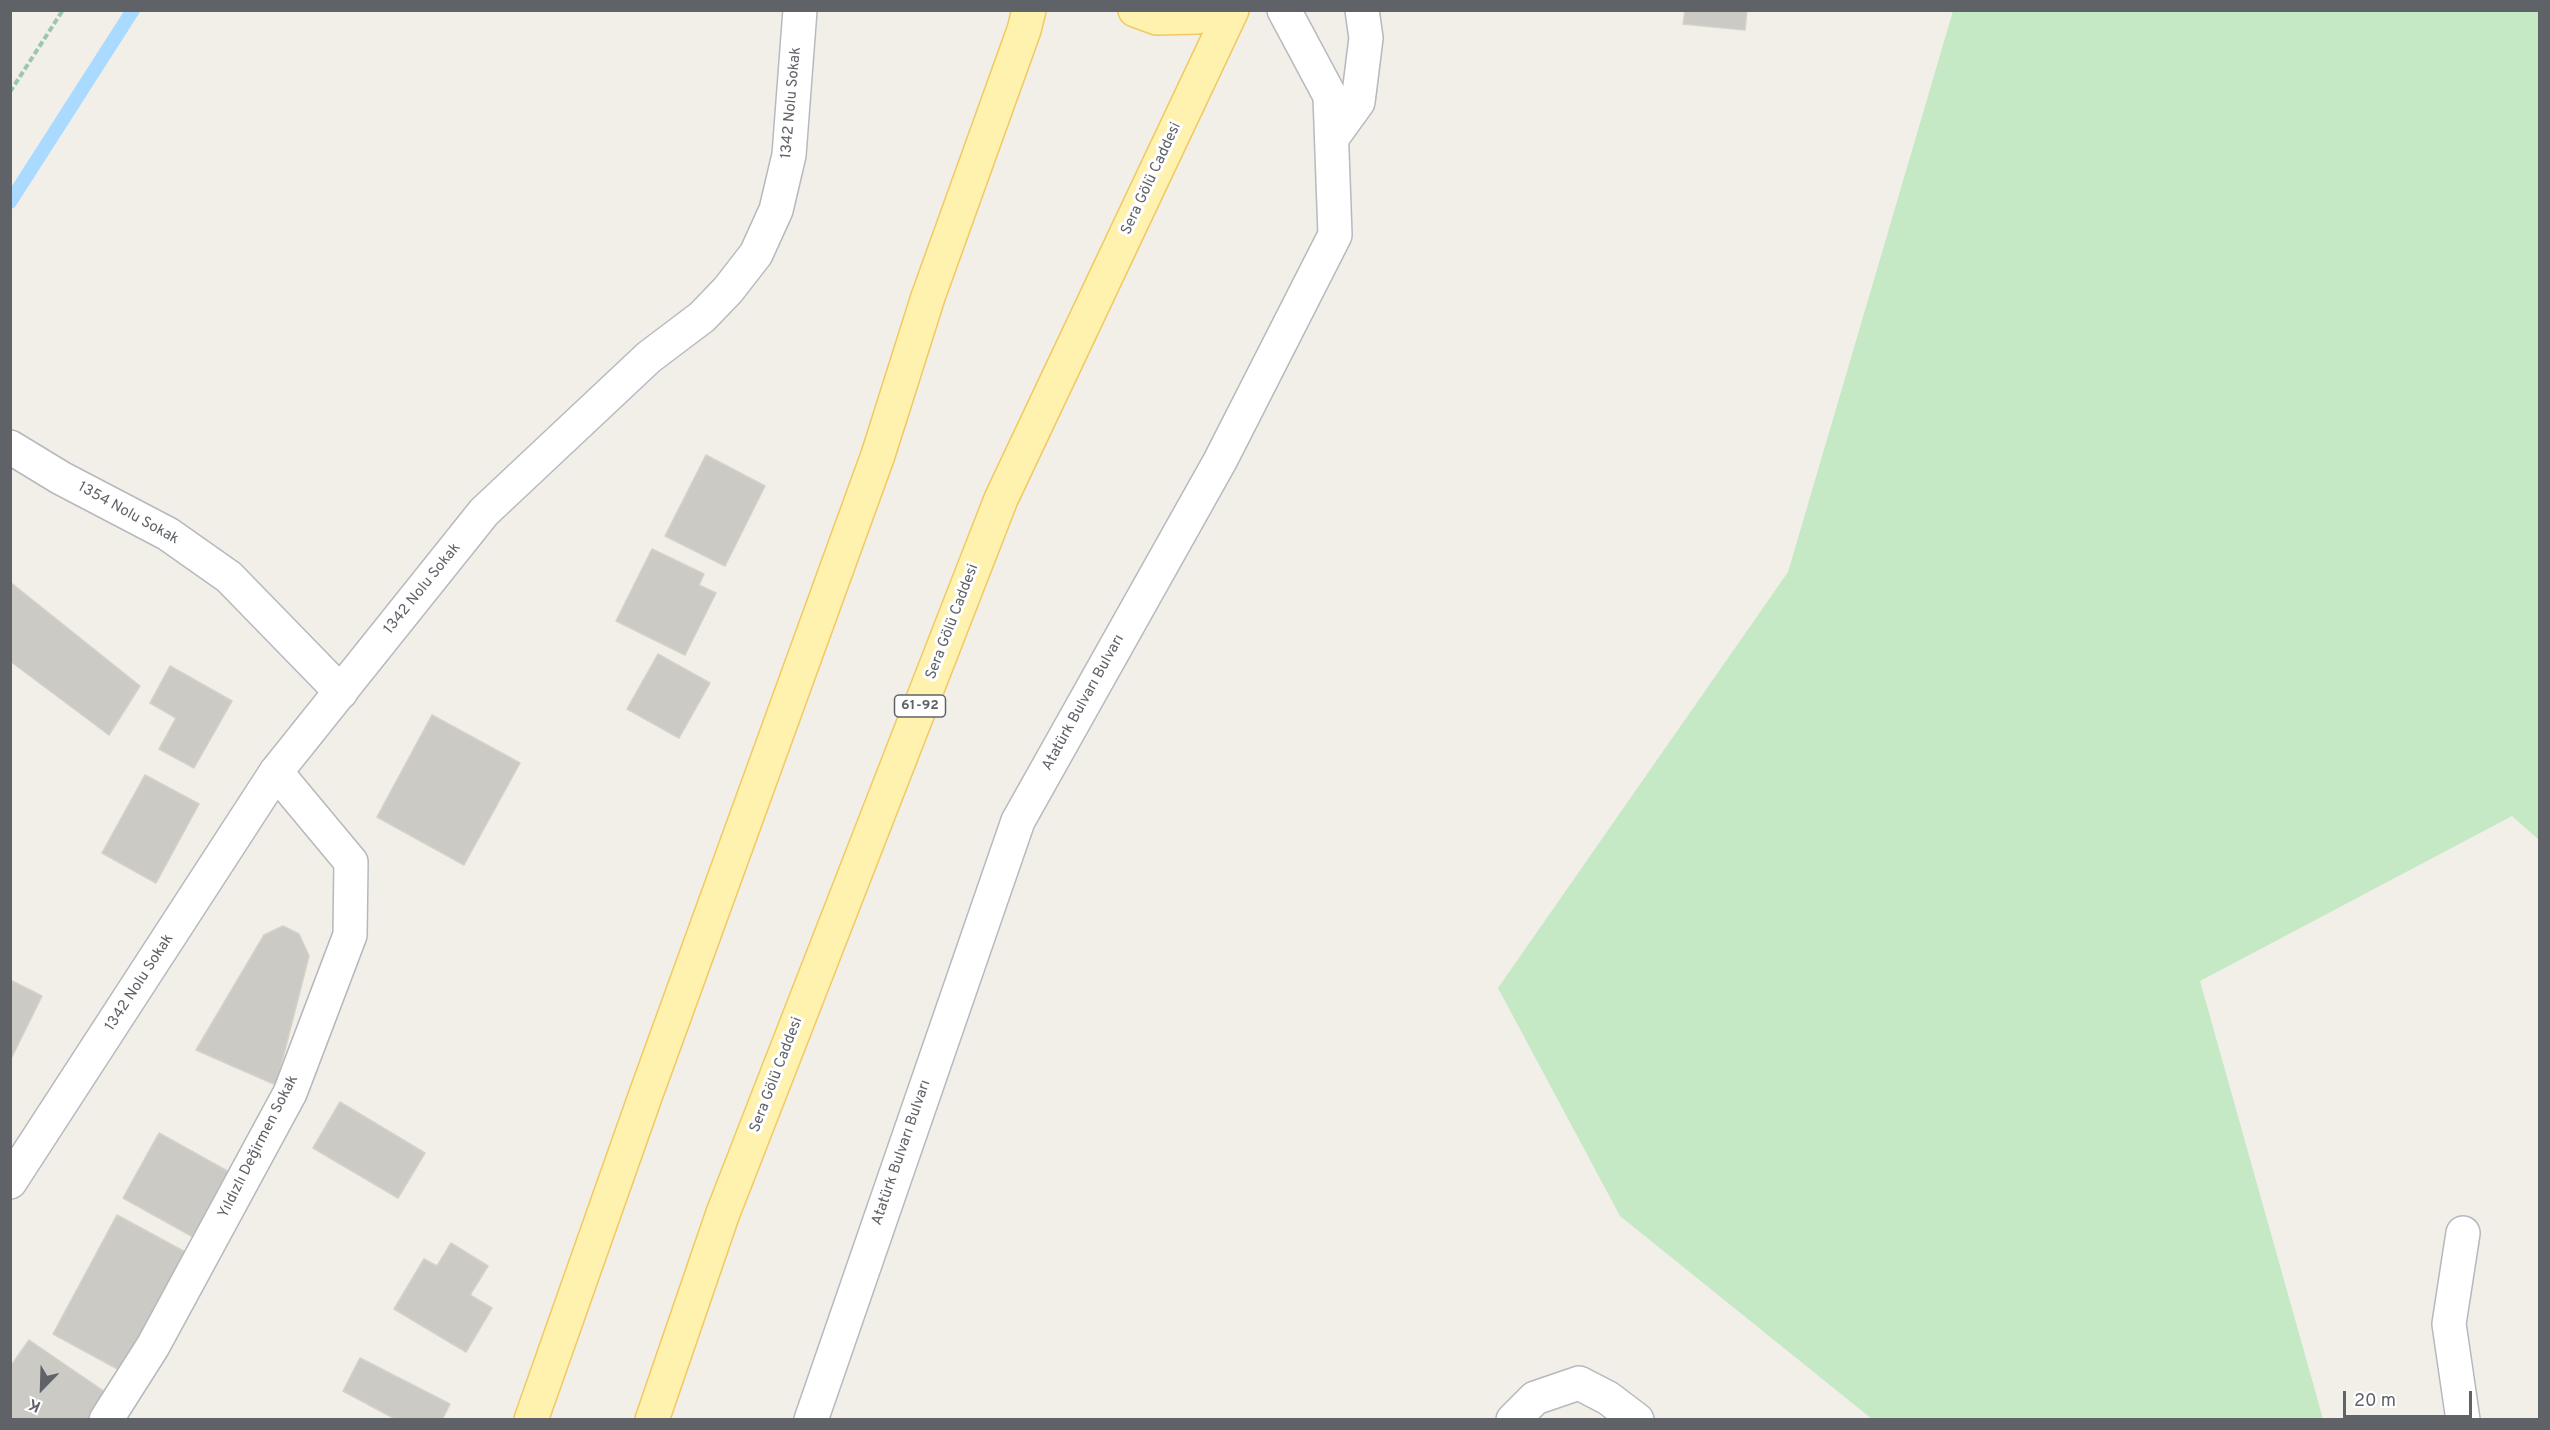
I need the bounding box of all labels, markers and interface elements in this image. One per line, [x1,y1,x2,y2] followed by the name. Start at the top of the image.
[778,46,806,160] street label: 1342 Nolu Sokak
[1118,120,1186,238] street label: Sera Gölü Caddesi
[74,479,182,549] street label: 1354 Nolu Sokak
[381,540,465,638] street label: 1342 Nolu Sokak
[923,562,983,682] street label: Sera Gölü Caddesi
[1039,632,1129,774] street label: Atatürk Bulvarı Bulvarı
[894,695,946,717] road number: 61-92
[102,931,178,1035] street label: 1342 Nolu Sokak
[747,1015,807,1135] street label: Sera Gölü Caddesi
[215,1073,303,1221] street label: Yıldızlı Değirmen Sokak
[869,1078,935,1228] street label: Atatürk Bulvarı Bulvarı
[12,1358,72,1418] north arrow
[2346,1379,2475,1417] scale bar
[2354,1390,2396,1413] text: 20 m
[26,1393,44,1416] text: K

